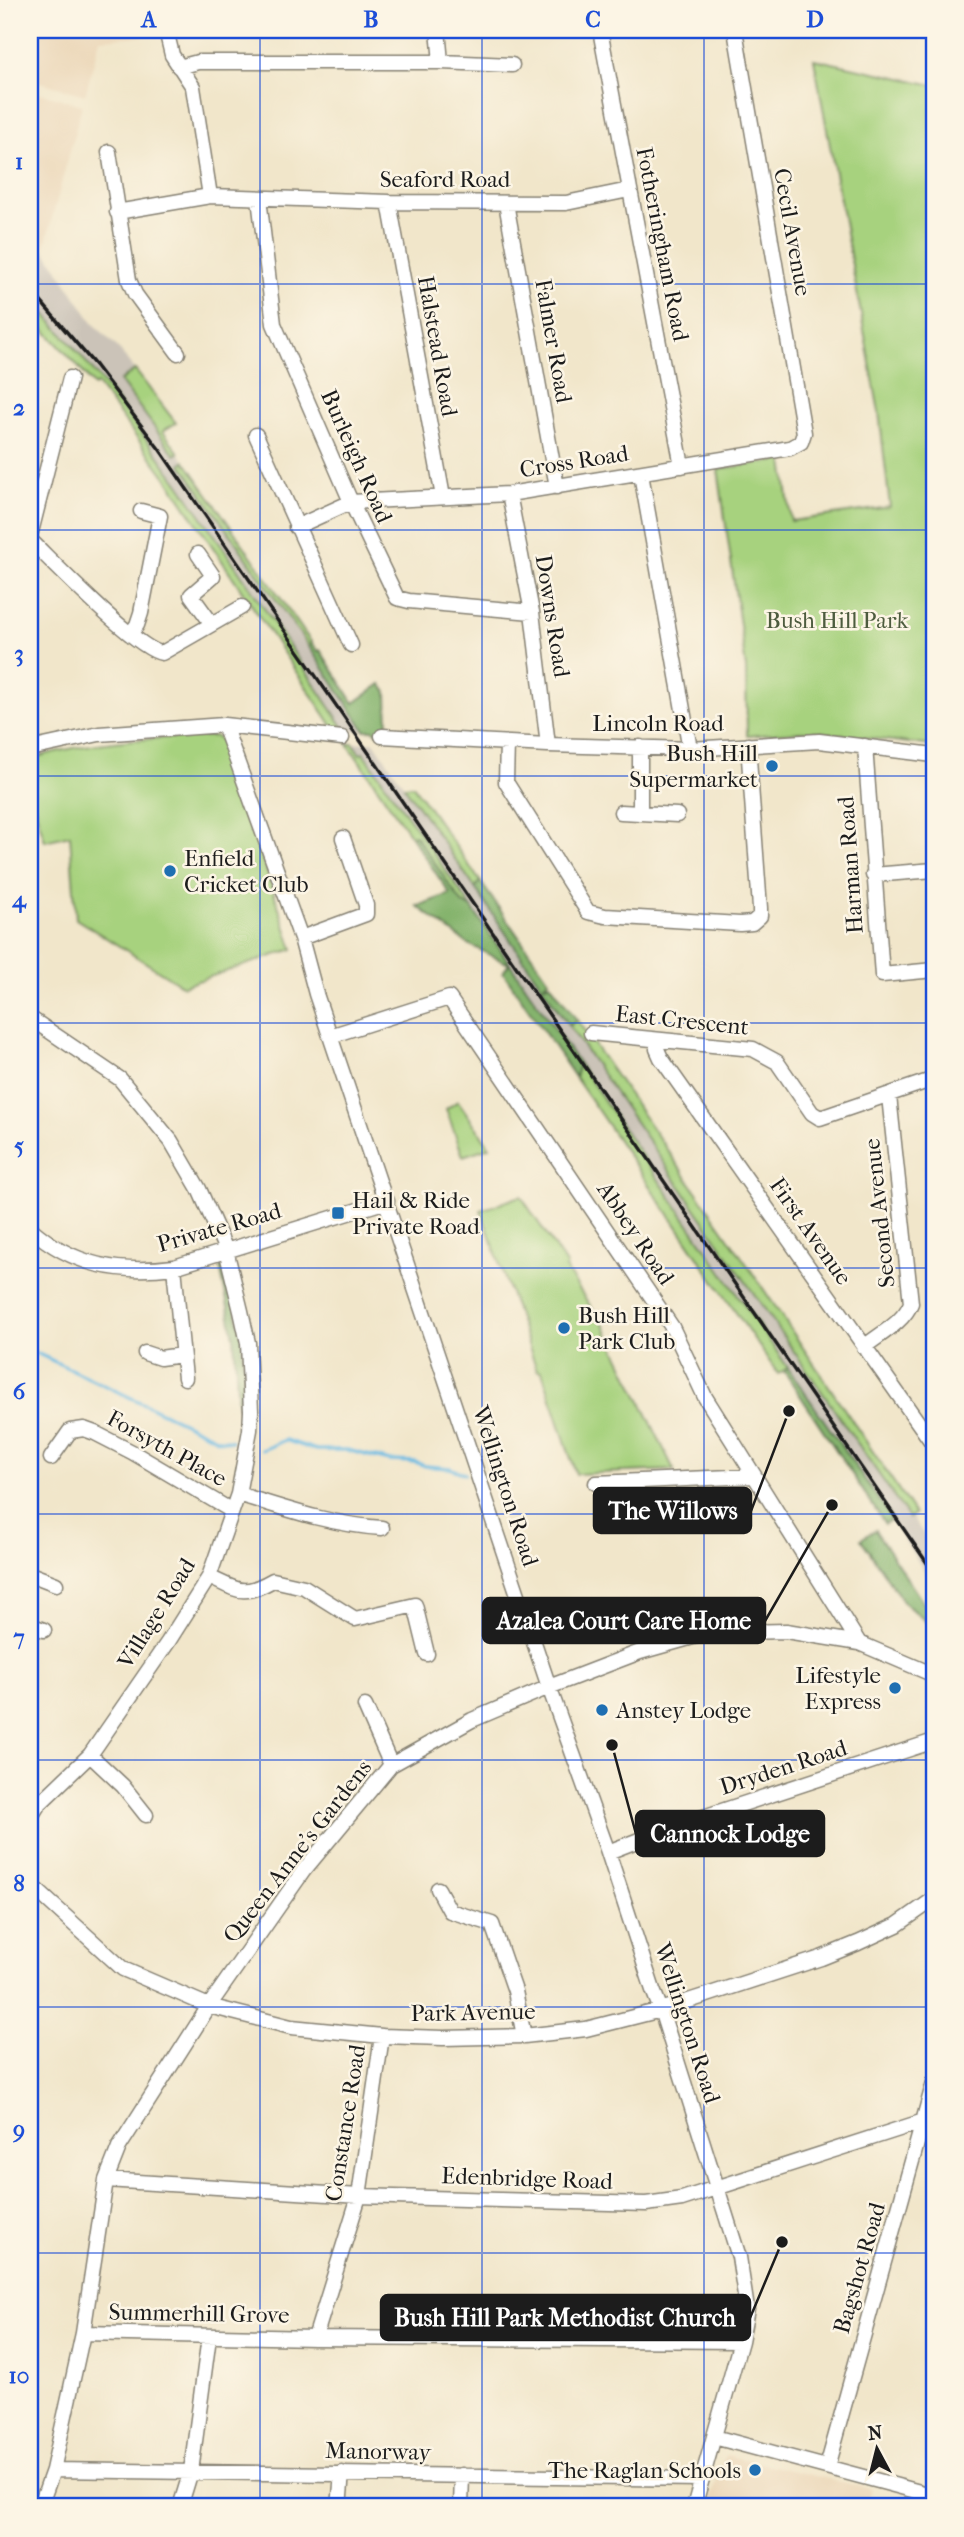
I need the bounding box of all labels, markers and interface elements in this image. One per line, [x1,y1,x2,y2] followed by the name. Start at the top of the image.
[140,6,158,33] text: A
[364,6,379,33] text: B
[585,6,601,33] text: C
[806,6,824,33] text: D
[630,145,695,344] street label: Fotheringham Road
[15,148,23,175] text: 1
[380,166,511,193] street label: Seaford Road
[768,166,817,298] street label: Cecil Avenue
[412,274,463,419] street label: Halstead Road
[529,277,578,406] street label: Falmer Road
[315,385,398,528] street label: Burleigh Road
[13,394,25,421] text: 2
[518,439,631,483] street label: Cross Road
[529,553,576,680] street label: Downs Road
[766,607,909,634] park label: Bush Hill Park
[14,640,24,667] text: 3
[592,710,724,737] street label: Lincoln Road
[629,740,759,793] place label: Bush Hill Supermarket
[764,758,780,774] marker: Bush Hill Supermarket
[832,795,869,935] street label: Harman Road
[184,845,309,898] place label: Enfield Cricket Club
[162,863,178,879] marker: Enfield Cricket Club
[11,886,27,913] text: 4
[614,1000,750,1041] street label: East Crescent
[14,1132,24,1159] text: 5
[858,1137,901,1289] street label: Second Avenue
[764,1172,857,1290] street label: First Avenue
[591,1176,680,1290] street label: Abbey Road
[352,1187,480,1240] place label: Hail & Ride Private Road
[154,1197,285,1258] street label: Private Road
[330,1205,346,1221] marker: Hail & Ride Private Road
[578,1302,675,1355] place label: Bush Hill Park Club
[556,1320,572,1336] marker: Bush Hill Park Club
[13,1378,26,1405] text: 6
[467,1402,544,1570] street label: Wellington Road
[102,1404,231,1492] street label: Forsyth Place
[594,1488,751,1533] callout: The Willows
[607,1497,738,1525] text: The Willows
[111,1553,201,1674] street label: Village Road
[483,1598,765,1643] callout: Azalea Court Care Home
[495,1607,751,1635] text: Azalea Court Care Home
[12,1624,25,1651] text: 7
[795,1662,881,1715] place label: Lifestyle Express
[887,1680,903,1696] marker: Lifestyle Express
[615,1697,751,1724] place label: Anstey Lodge
[594,1702,610,1718] marker: Anstey Lodge
[716,1734,851,1801] street label: Dryden Road
[218,1754,377,1948] street label: Queen Anne's Gardens
[636,1811,824,1856] callout: Cannock Lodge
[650,1820,810,1848] text: Cannock Lodge
[13,1870,25,1897] text: 8
[649,1939,726,2107] street label: Wellington Road
[410,1998,536,2027] street label: Park Avenue
[320,2042,371,2204] street label: Constance Road
[12,2116,25,2143] text: 9
[441,2162,614,2195] street label: Edenbridge Road
[828,2199,891,2337] street label: Bagshot Road
[381,2295,750,2340] callout: Bush Hill Park Methodist Church
[108,2298,290,2329] street label: Summerhill Grove
[394,2304,736,2332] text: Bush Hill Park Methodist Church
[9,2362,29,2389] text: 10
[842,2414,912,2484] north arrow
[867,2421,884,2445] text: N
[325,2437,432,2466] street label: Manorway
[548,2457,741,2484] place label: The Raglan Schools
[747,2462,763,2478] marker: The Raglan Schools

